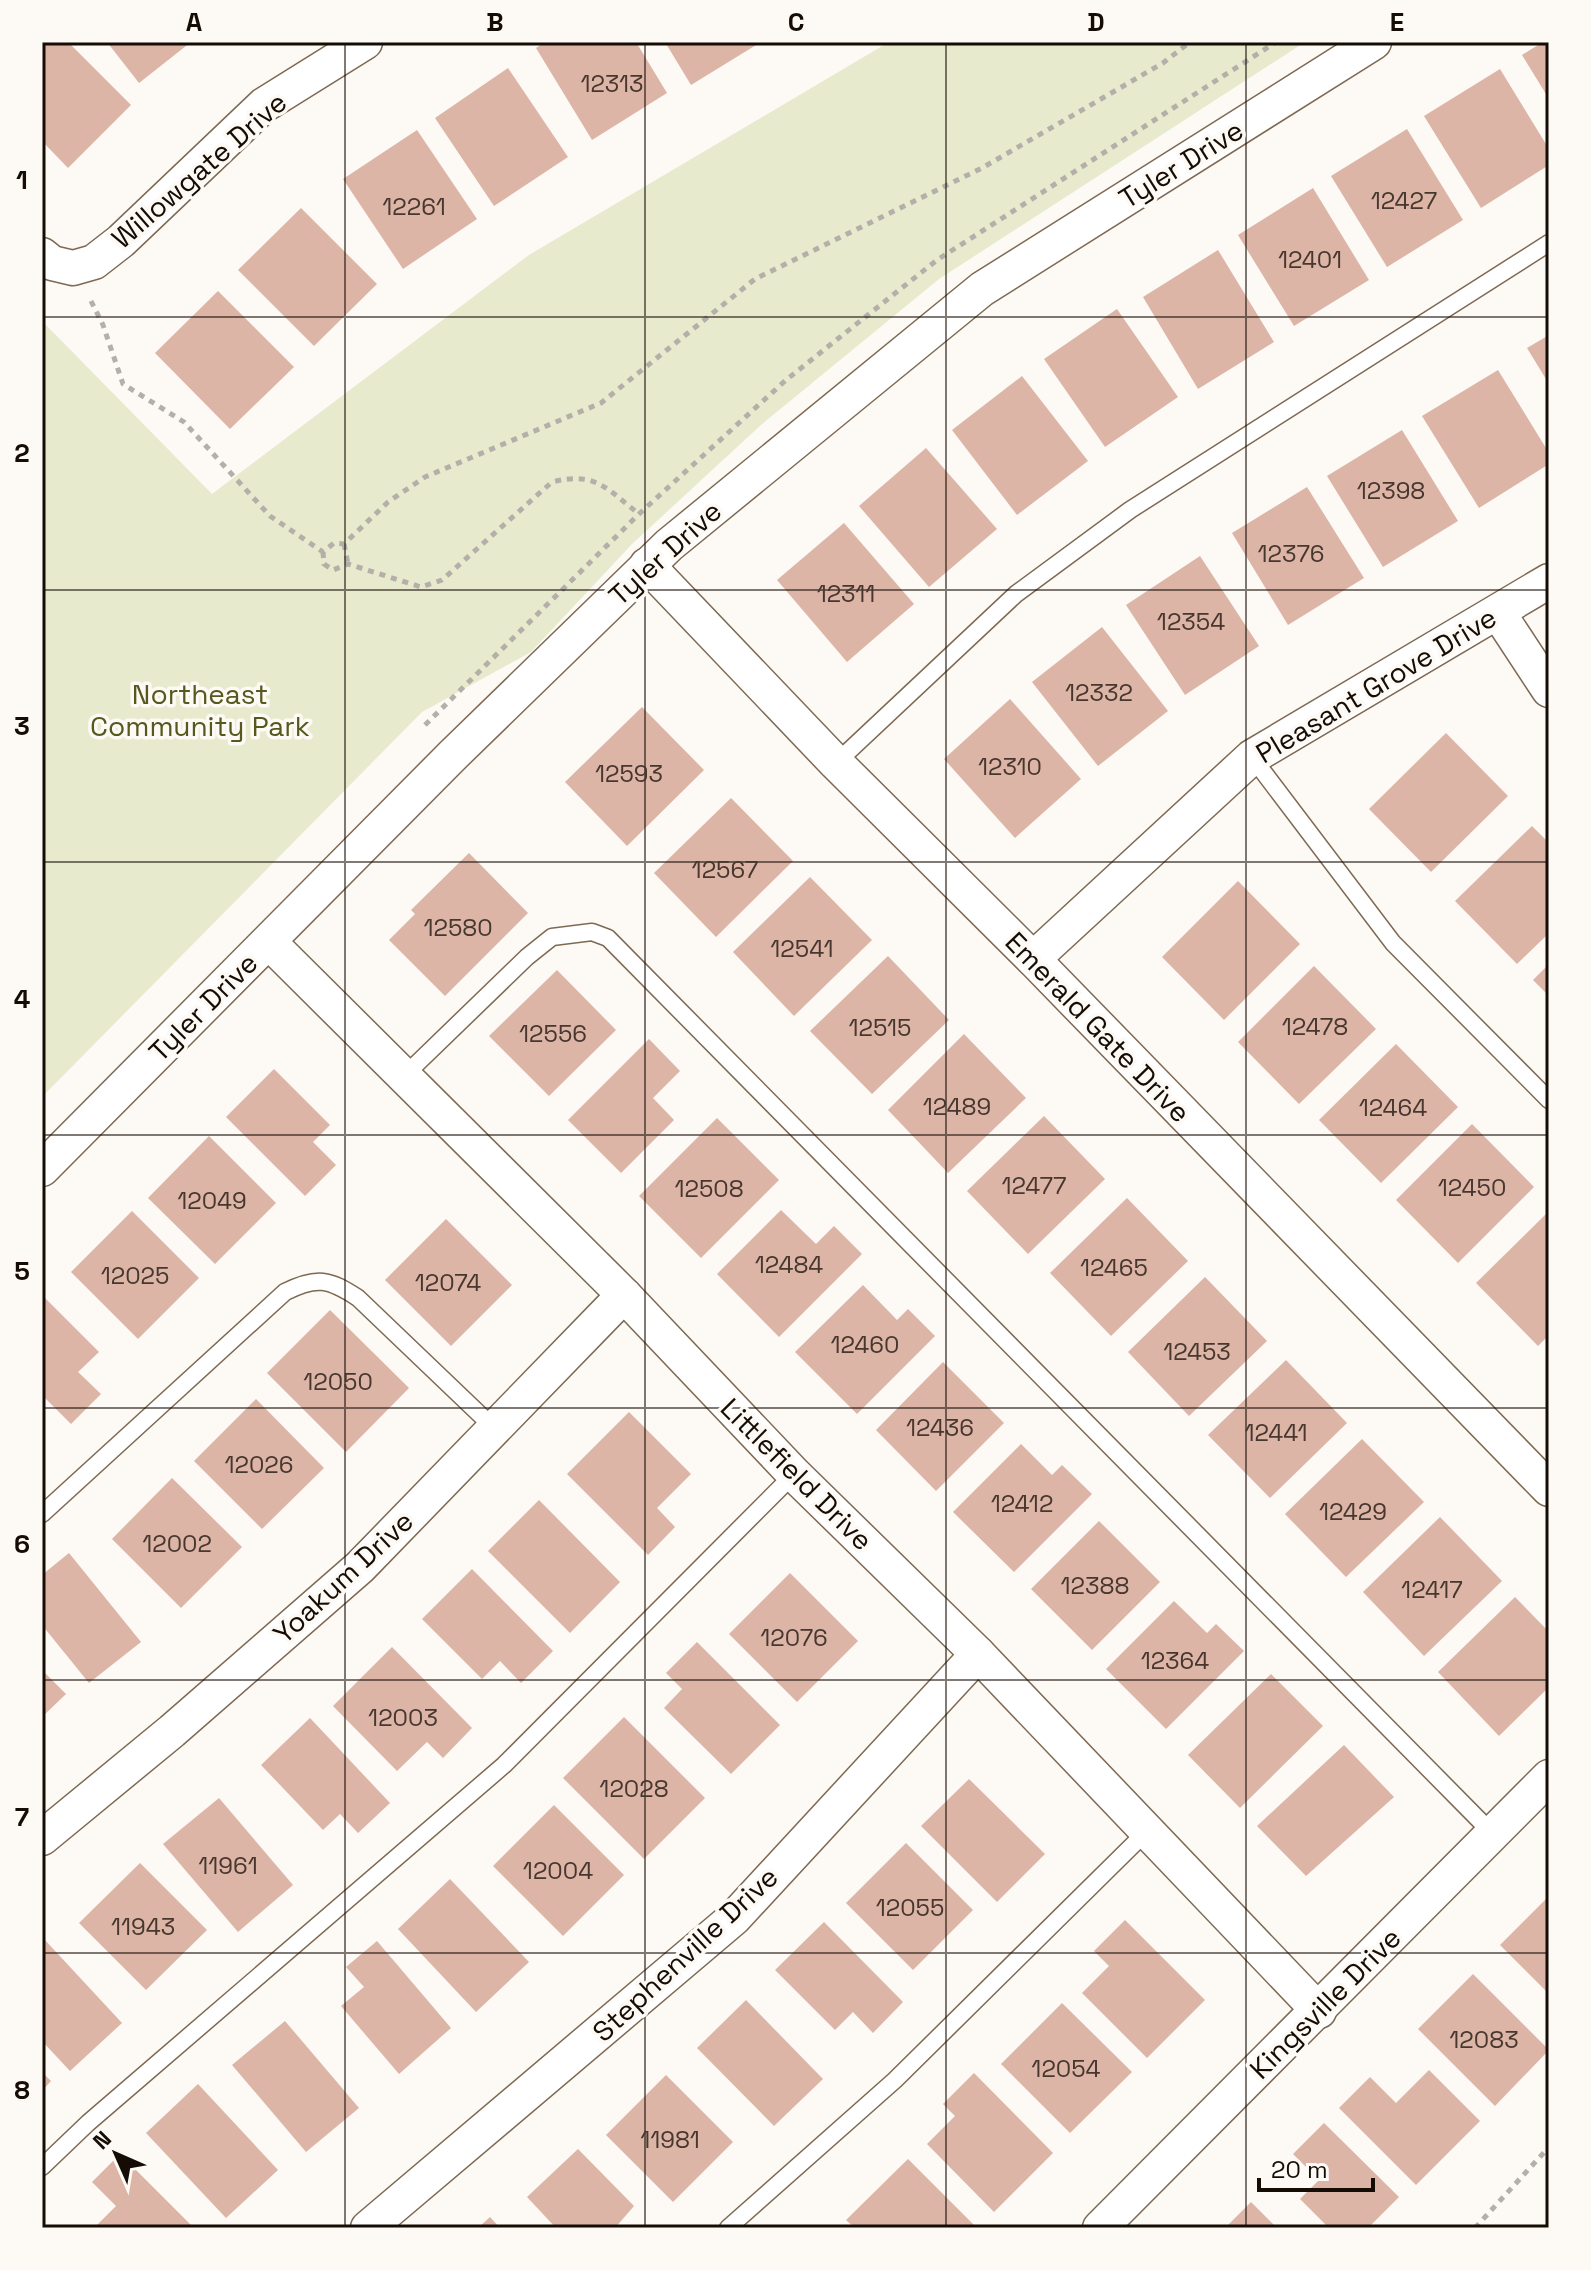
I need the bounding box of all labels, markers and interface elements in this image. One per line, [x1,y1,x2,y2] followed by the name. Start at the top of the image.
[186,5,203,39] text: A
[486,5,504,39] text: B
[788,5,804,39] text: C
[1087,5,1105,39] text: D
[1390,5,1404,39] text: E
[580,68,644,99] house number: 12313
[104,84,294,256] street label: Willowgate Drive
[1112,112,1250,216] street label: Tyler Drive
[16,163,28,197] text: 1
[1371,185,1437,216] house number: 12427
[382,191,446,222] house number: 12261
[1278,244,1342,275] house number: 12401
[14,436,30,470] text: 2
[1357,475,1425,506] house number: 12398
[601,493,729,613] street label: Tyler Drive
[1258,538,1324,569] house number: 12376
[817,578,875,609] house number: 12311
[1249,599,1503,771] street label: Pleasant Grove Drive
[1157,606,1225,637] house number: 12354
[90,676,310,744] park label: Northeast Community Park
[1065,677,1133,708] house number: 12332
[14,709,30,743] text: 3
[978,751,1042,782] house number: 12310
[595,758,663,789] house number: 12593
[692,854,758,885] house number: 12567
[423,912,493,943] house number: 12580
[998,924,1198,1130] street label: Emerald Gate Drive
[770,933,834,964] house number: 12541
[141,945,265,1069] street label: Tyler Drive
[14,982,30,1016] text: 4
[1282,1011,1348,1042] house number: 12478
[849,1012,911,1043] house number: 12515
[519,1018,587,1049] house number: 12556
[923,1091,991,1122] house number: 12489
[1359,1092,1427,1123] house number: 12464
[1001,1170,1067,1201] house number: 12477
[1438,1172,1506,1203] house number: 12450
[674,1173,744,1204] house number: 12508
[177,1185,247,1216] house number: 12049
[755,1249,823,1280] house number: 12484
[1080,1252,1148,1283] house number: 12465
[14,1254,30,1288] text: 5
[101,1260,169,1291] house number: 12025
[415,1267,481,1298] house number: 12074
[831,1329,899,1360] house number: 12460
[1163,1336,1231,1367] house number: 12453
[303,1366,373,1397] house number: 12050
[713,1390,881,1558] street label: Littlefield Drive
[906,1412,974,1443] house number: 12436
[1244,1417,1308,1448] house number: 12441
[224,1449,294,1480] house number: 12026
[991,1488,1053,1519] house number: 12412
[1319,1496,1387,1527] house number: 12429
[265,1503,421,1651] street label: Yoakum Drive
[14,1527,30,1561] text: 6
[142,1528,212,1559] house number: 12002
[1061,1570,1129,1601] house number: 12388
[1401,1574,1463,1605] house number: 12417
[760,1622,828,1653] house number: 12076
[1141,1645,1209,1676] house number: 12364
[368,1702,438,1733] house number: 12003
[599,1773,669,1804] house number: 12028
[15,1800,29,1834] text: 7
[198,1850,258,1881] house number: 11961
[523,1855,593,1886] house number: 12004
[585,1859,785,2049] street label: Stephenville Drive
[876,1892,944,1923] house number: 12055
[111,1911,175,1942] house number: 11943
[1242,1920,1408,2086] street label: Kingsville Drive
[1449,2024,1519,2055] house number: 12083
[1031,2053,1101,2084] house number: 12054
[14,2073,30,2107] text: 8
[76,2114,156,2194] north arrow
[640,2124,700,2155] house number: 11981
[87,2125,117,2155] text: N
[1259,2142,1373,2192] scale bar
[1271,2154,1328,2185] text: 20 m

